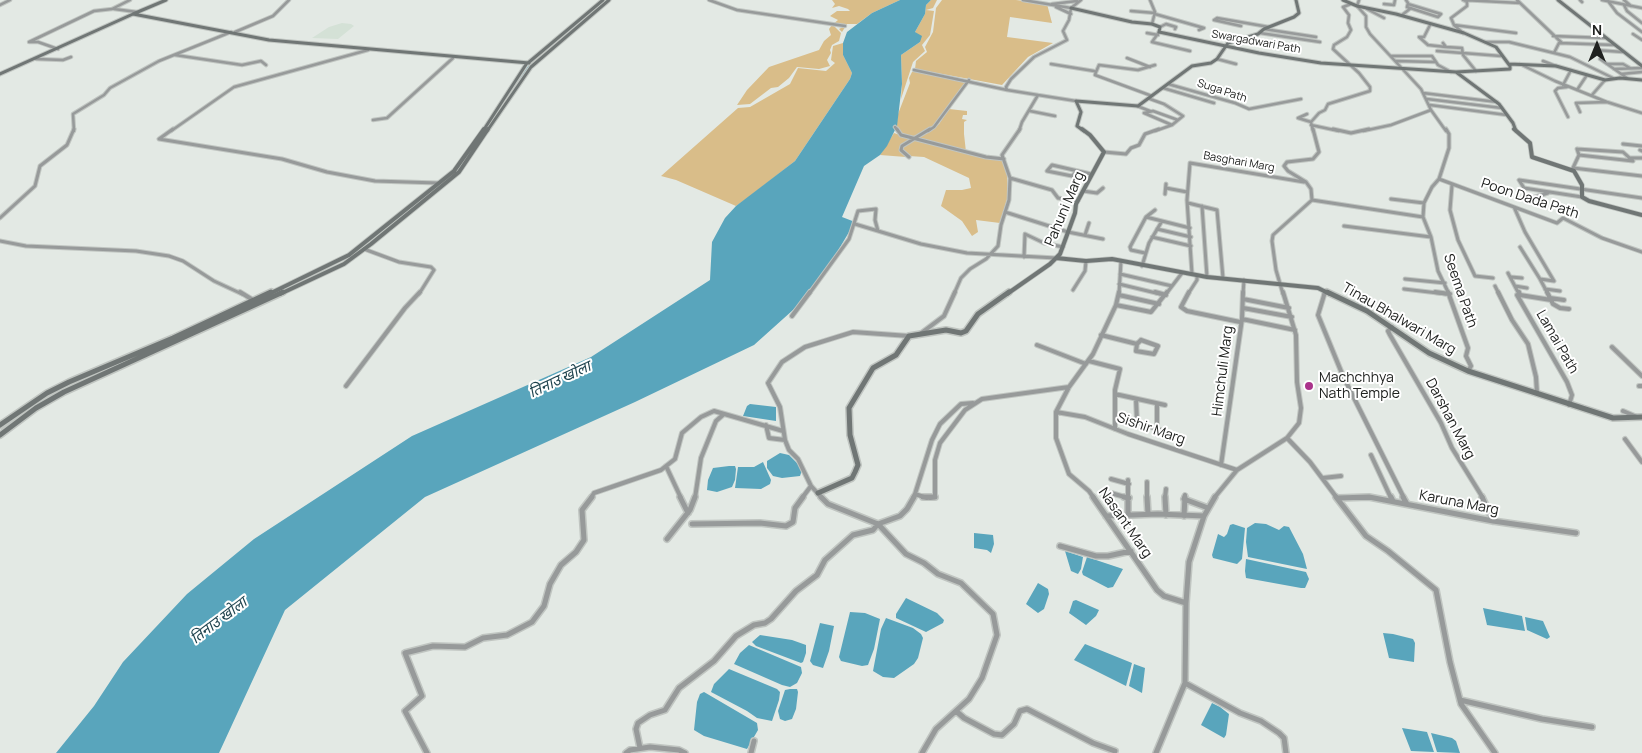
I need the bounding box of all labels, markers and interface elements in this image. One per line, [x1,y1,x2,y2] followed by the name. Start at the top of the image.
[1572,20,1622,70] north arrow
[1592,20,1602,39] text: N
[1210,28,1302,56] street label: Swargadwari Path
[1195,77,1249,105] street label: Suga Path
[1202,149,1276,175] street label: Basghari Marg
[1042,169,1088,249] street label: Pahuni Marg
[1479,175,1581,223] street label: Poon Dada Path
[1440,252,1480,330] street label: Seema Path
[1339,280,1459,358] street label: Tinau Bhalwari Marg
[1532,307,1582,377] street label: Lamai Path
[1209,325,1237,417] street label: Himchuli Marg
[526,358,594,402] water label: तिनाउ खोला
[1319,370,1400,402] place label: Machchhya Nath Temple
[1422,376,1478,462] street label: Darshan Marg
[1303,380,1315,392] marker: Machchhya Nath Temple
[1115,409,1187,449] street label: Sishir Marg
[1095,485,1155,561] street label: Nasant Marg
[1418,487,1500,519] street label: Karuna Marg
[187,594,251,648] water label: तिनाउ खोला

